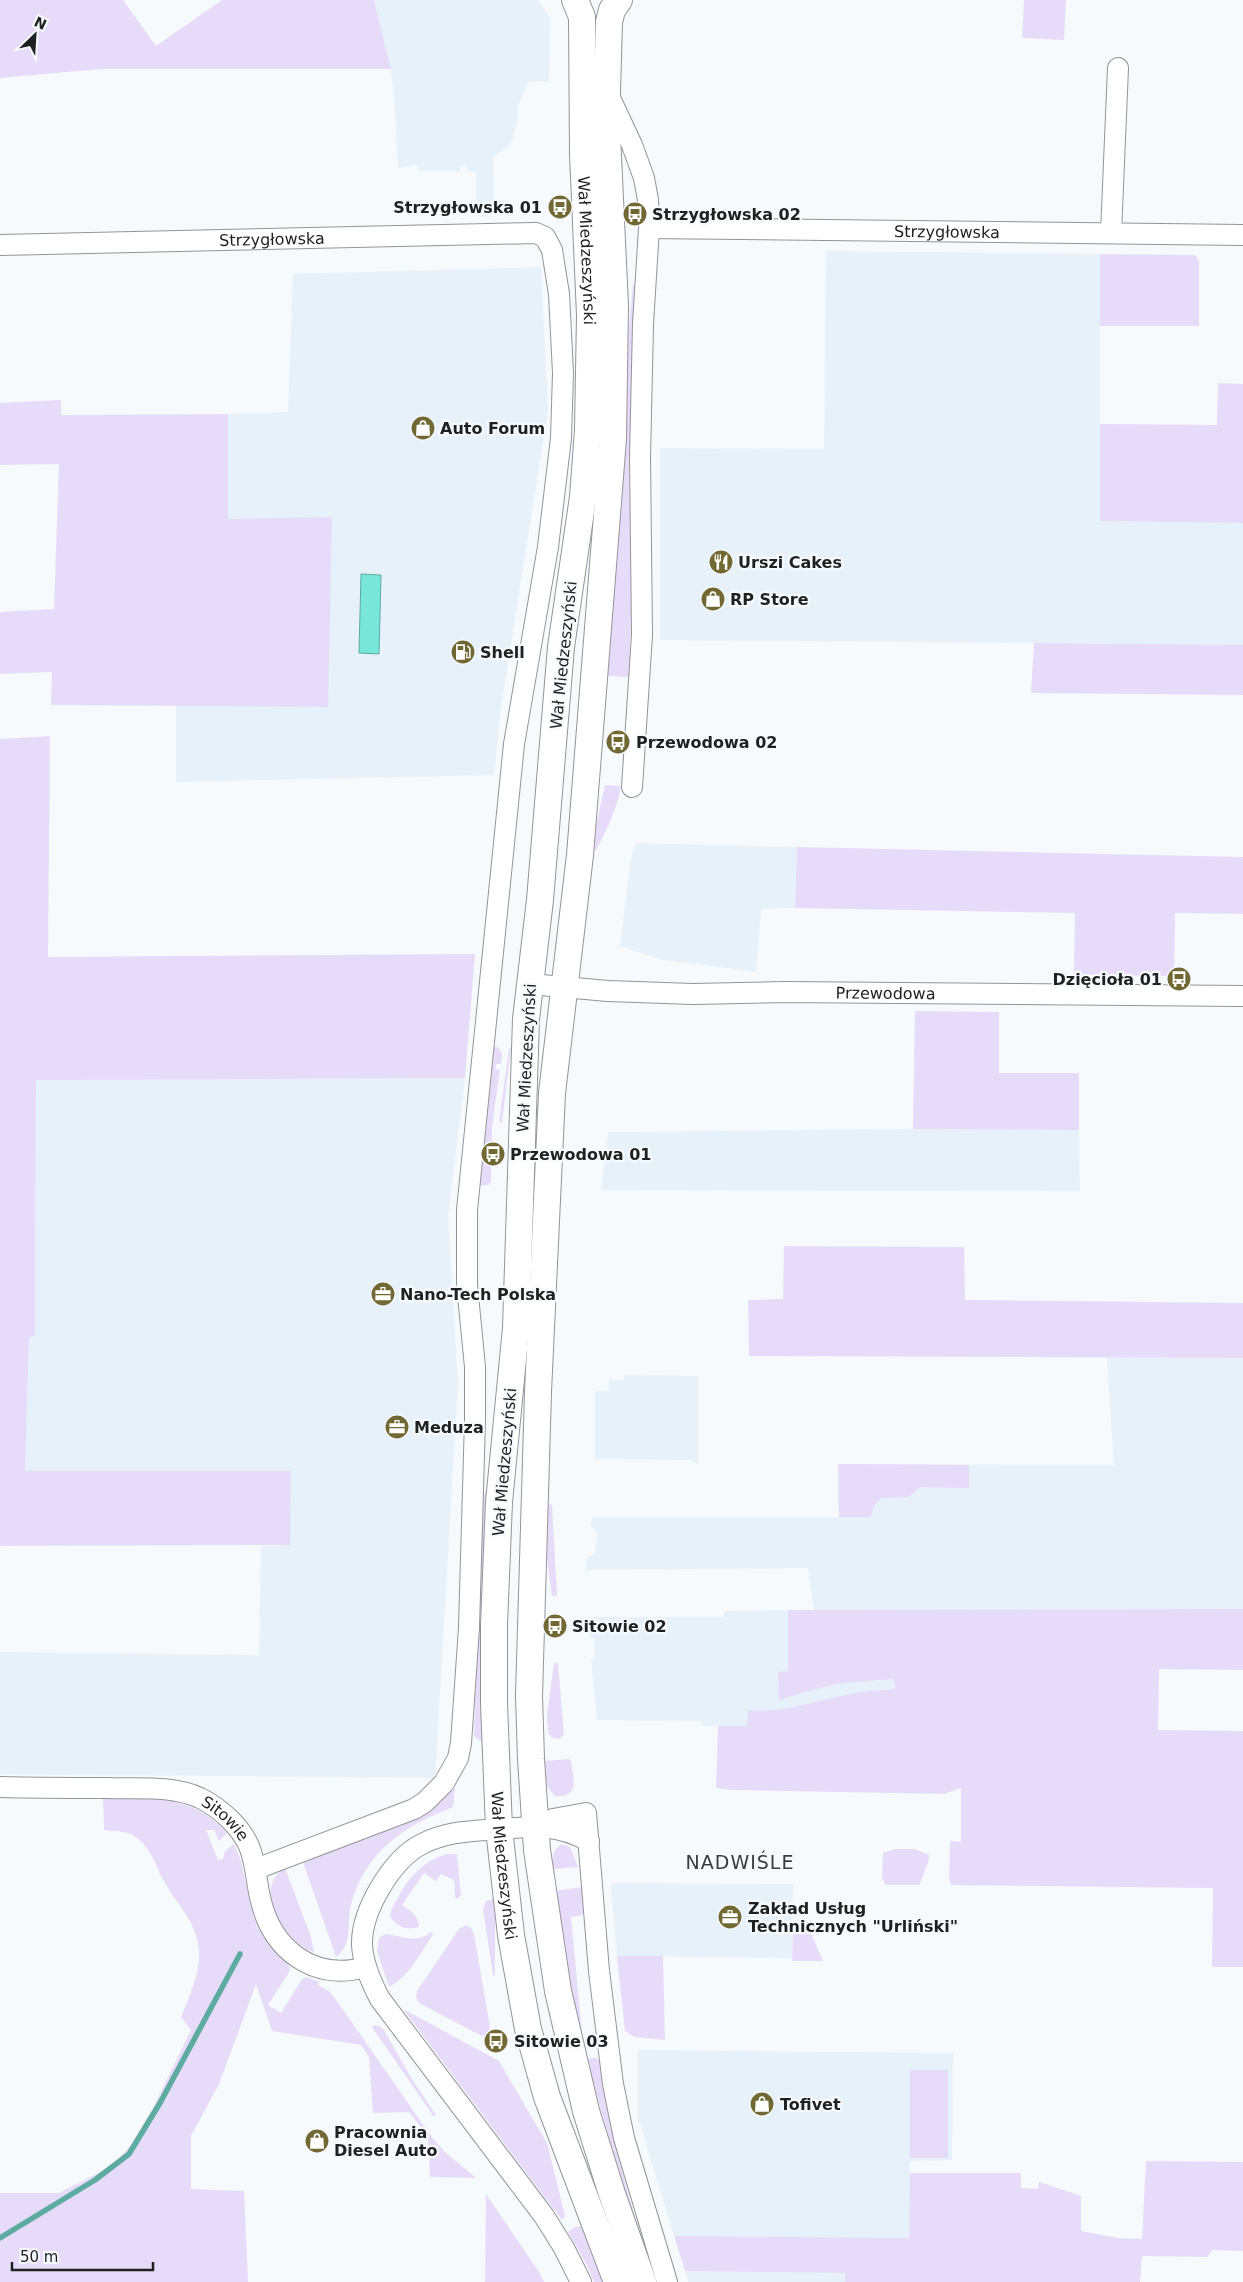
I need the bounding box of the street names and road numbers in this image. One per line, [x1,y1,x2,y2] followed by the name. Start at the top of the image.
[574,176,599,325] street label: Wał Miedzeszyński
[894,222,1000,242] street label: Strzygłowska
[219,229,325,250] street label: Strzygłowska
[546,580,581,730] street label: Wał Miedzeszyński
[513,983,540,1133] street label: Wał Miedzeszyński
[836,983,936,1003] street label: Przewodowa
[489,1387,520,1537] street label: Wał Miedzeszyński
[487,1791,521,1941] street label: Wał Miedzeszyński
[198,1792,253,1844] street label: Sitowie

